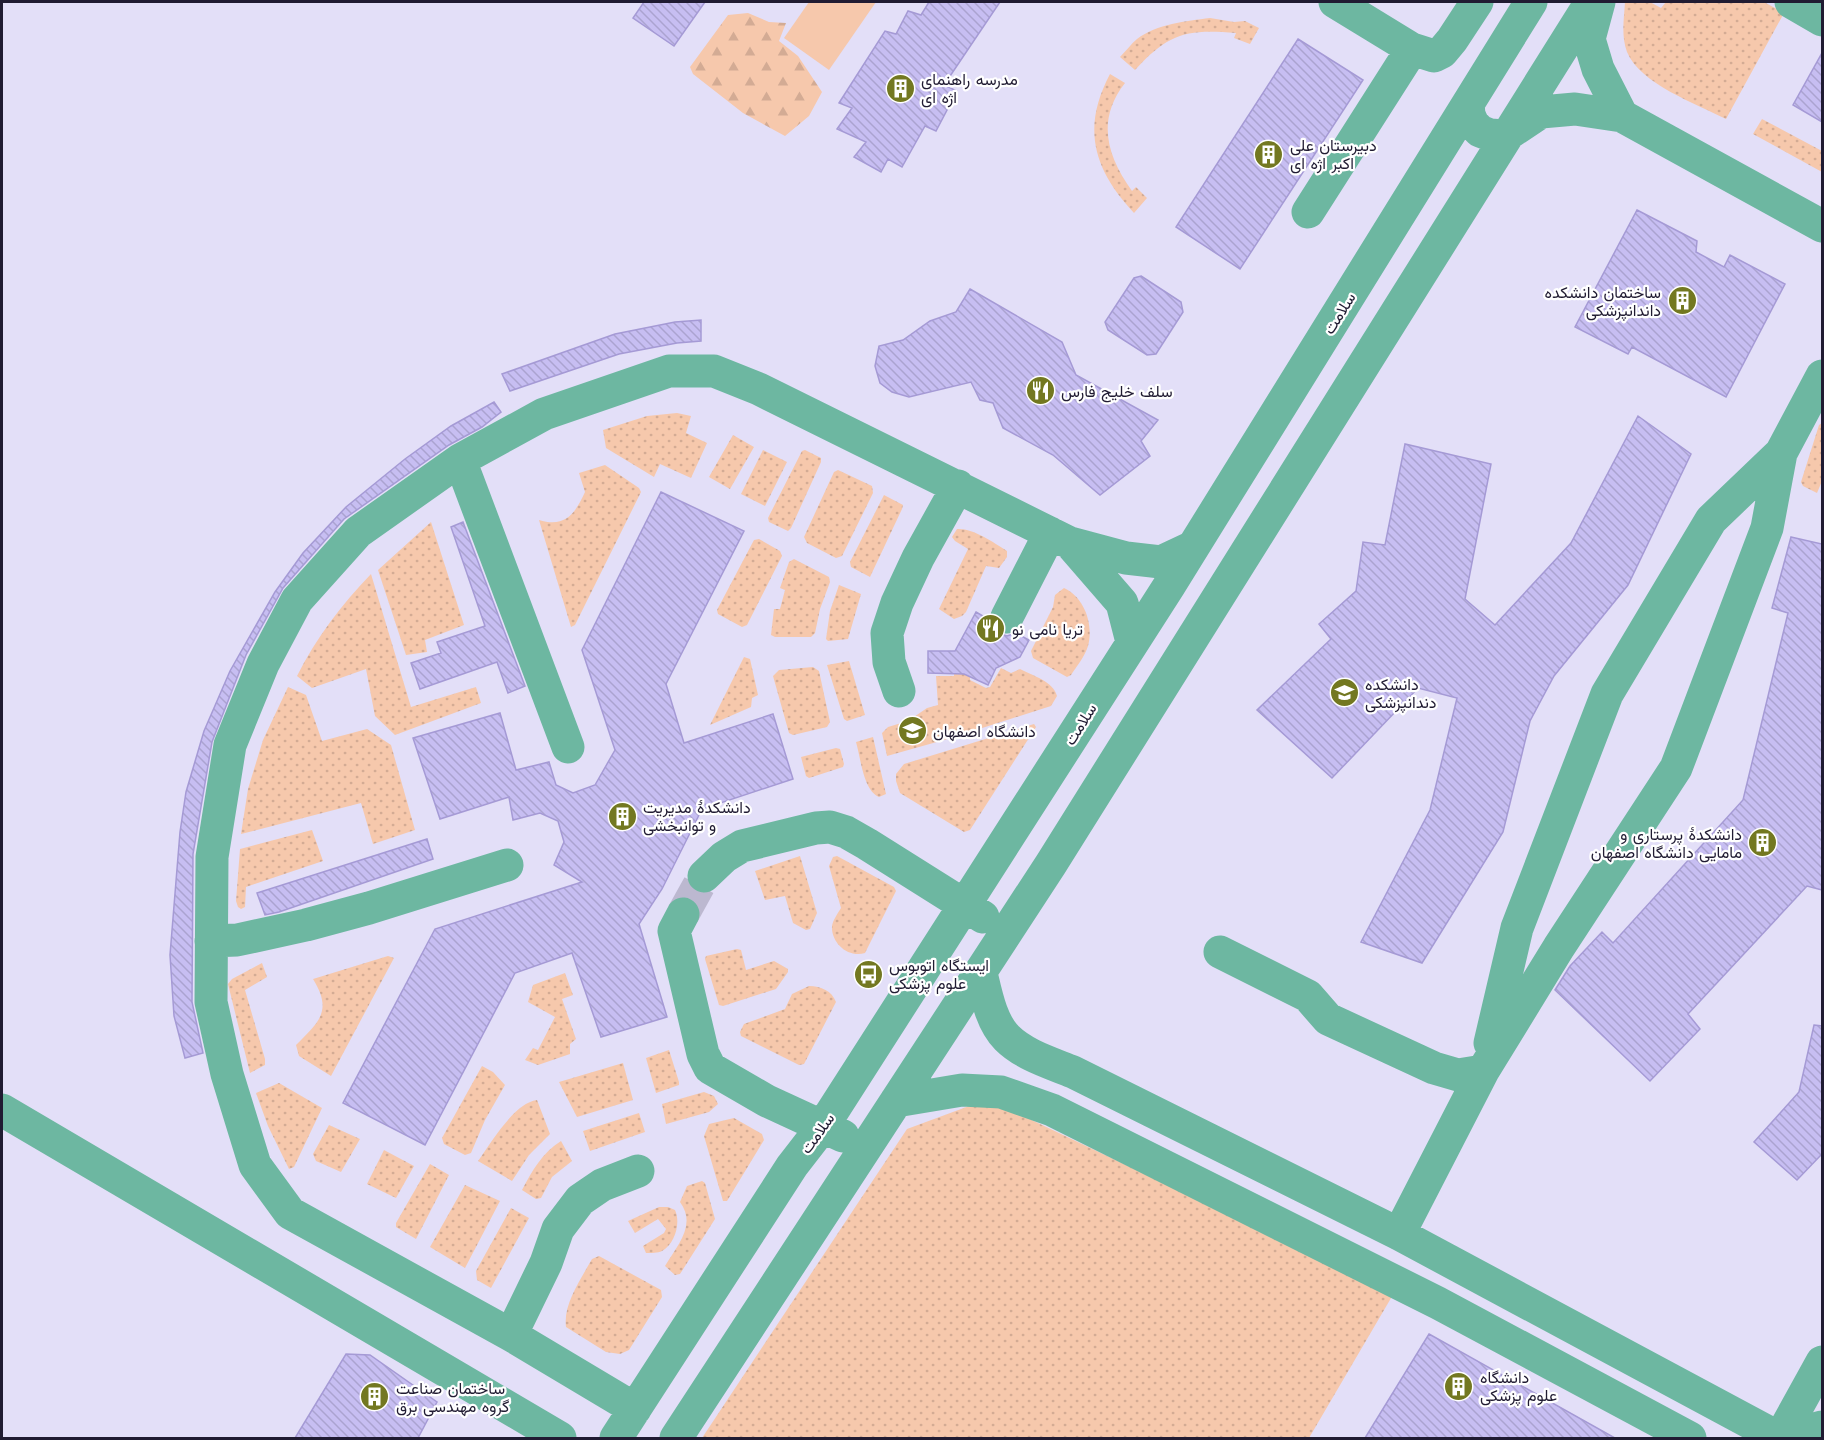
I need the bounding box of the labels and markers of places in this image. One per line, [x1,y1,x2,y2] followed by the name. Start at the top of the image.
[921,70,1018,108] place label: مدرسه راهنمای اژه ای
[884,72,916,104] building icon: مدرسه راهنمای اژه ای
[1290,136,1377,174] place label: دبیرستان علی اکبر اژه ای
[1253,138,1285,170] building icon: دبیرستان علی اکبر اژه ای
[1545,283,1661,322] place label: ساختمان دانشکده داندانپزشکی
[1666,285,1698,317] building icon: ساختمان دانشکده داندانپزشکی
[1024,375,1056,407] restaurant icon: سلف خلیج فارس
[1061,382,1173,403] place label: سلف خلیج فارس
[975,613,1007,645] restaurant icon: تریا نامی نو
[1012,620,1083,640] place label: تریا نامی نو
[1365,675,1436,714] place label: دانشکده دندانپزشکی
[1328,677,1360,709] school or university icon: دانشکده دندانپزشکی
[896,715,928,747] school or university icon: دانشگاه اصفهان
[933,722,1036,742] place label: دانشگاه اصفهان
[643,798,751,836] place label: دانشکدهٔ مدیریت و توانبخشی
[606,800,638,832] building icon: دانشکدهٔ مدیریت و توانبخشی
[1591,825,1742,863] place label: دانشکدهٔ پرستاری و مامایی دانشگاه اصفهان
[1747,827,1779,859] building icon: دانشکدهٔ پرستاری و مامایی دانشگاه اصفهان
[889,956,989,995] place label: ایستگاه اتوبوس علوم پزشکی
[852,958,884,990] bus stop icon: ایستگاه اتوبوس علوم پزشکی
[1480,1368,1557,1407] place label: دانشگاه علوم پزشکی
[1443,1370,1475,1402] building icon: دانشگاه علوم پزشکی
[396,1379,509,1417] place label: ساختمان صناعت گروه مهندسی برق
[359,1381,391,1413] building icon: ساختمان صناعت گروه مهندسی برق

